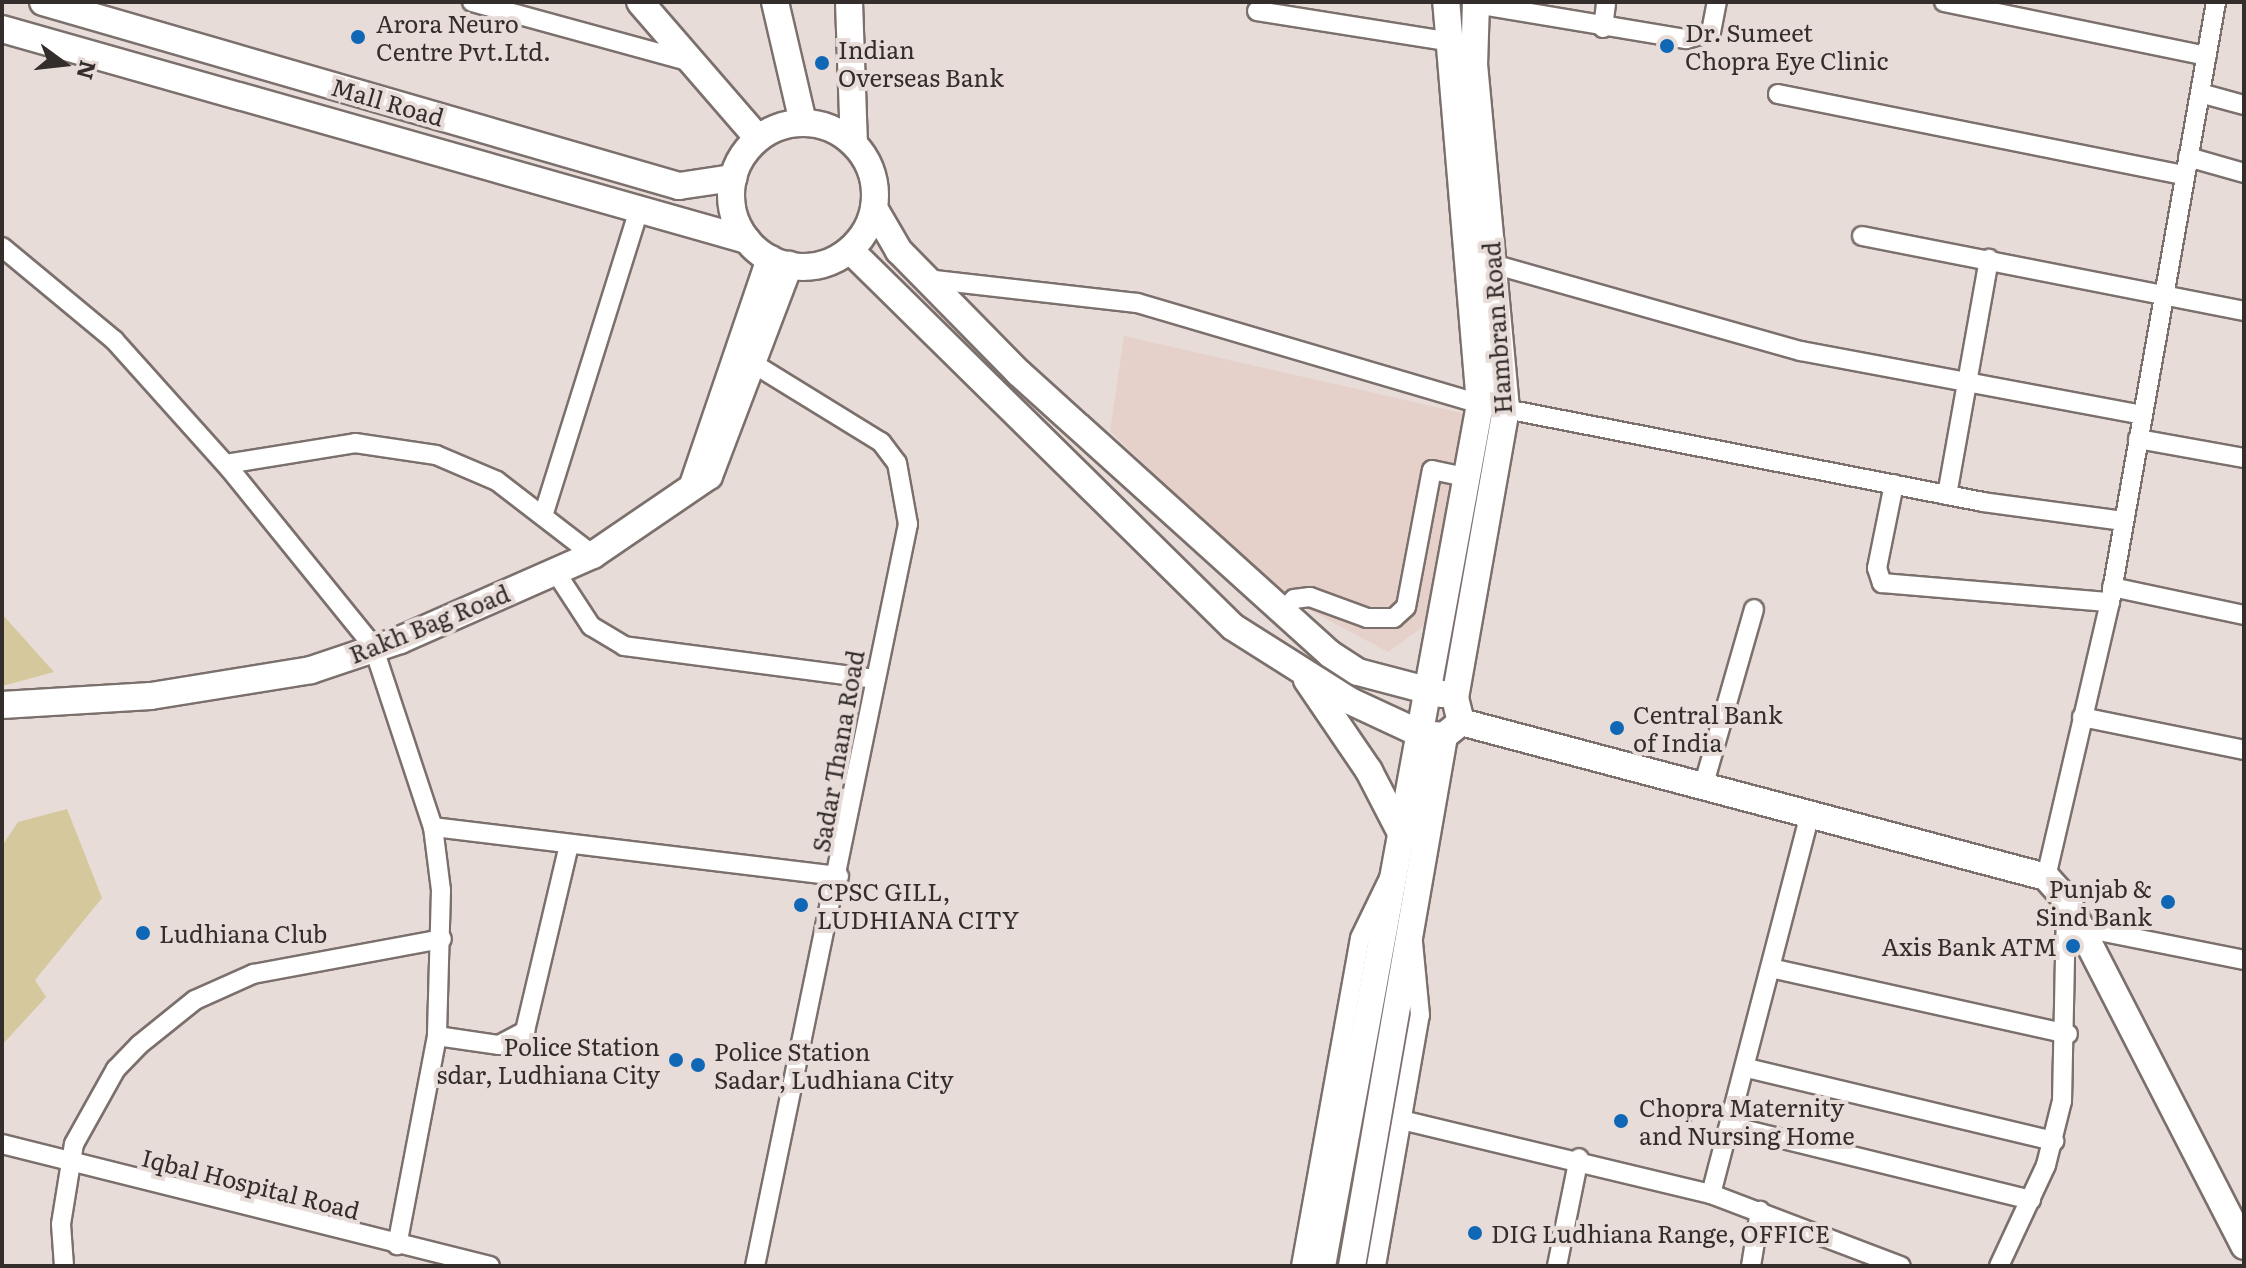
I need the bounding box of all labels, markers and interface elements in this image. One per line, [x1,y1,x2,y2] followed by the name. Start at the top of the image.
[376,9,551,65] place label: Arora Neuro Centre Pvt.Ltd.
[1685,18,1888,74] place label: Dr. Sumeet Chopra Eye Clinic
[24,24,104,104] north arrow
[347,26,369,48] marker: Arora Neuro Centre Pvt.Ltd.
[838,35,1004,91] place label: Indian Overseas Bank
[1656,35,1678,57] marker: Dr. Sumeet Chopra Eye Clinic
[813,54,831,72] marker: Indian Overseas Bank
[69,57,106,84] text: N
[328,71,448,131] street label: Mall Road
[1476,241,1516,415] street label: Hambran Road
[345,578,513,668] street label: Rakh Bag Road
[805,648,869,854] street label: Sadar Thana Road
[1633,700,1783,756] place label: Central Bank of India
[1608,719,1626,737] marker: Central Bank of India
[2035,874,2152,930] place label: Punjab & Sind Bank
[817,877,1019,933] place label: CPSC GILL, LUDHIANA CITY
[2159,893,2177,911] marker: Punjab & Sind Bank
[792,896,810,914] marker: CPSC GILL, LUDHIANA CITY
[159,919,327,947] place label: Ludhiana Club
[134,924,152,942] marker: Ludhiana Club
[1882,932,2057,960] place label: Axis Bank ATM
[2064,937,2082,955] marker: Axis Bank ATM
[437,1032,660,1088] place label: Police Station sdar, Ludhiana City
[714,1037,953,1093] place label: Police Station Sadar, Ludhiana City
[667,1051,685,1069] marker: Police Station sdar, Ludhiana City
[689,1056,707,1074] marker: Police Station Sadar, Ludhiana City
[1639,1093,1855,1149] place label: Chopra Maternity and Nursing Home
[1610,1110,1632,1132] marker: Chopra Maternity and Nursing Home
[139,1142,363,1224] street label: Iqbal Hospital Road
[1491,1219,1830,1247] place label: DIG Ludhiana Range, OFFICE
[1466,1224,1484,1242] marker: DIG Ludhiana Range, OFFICE

